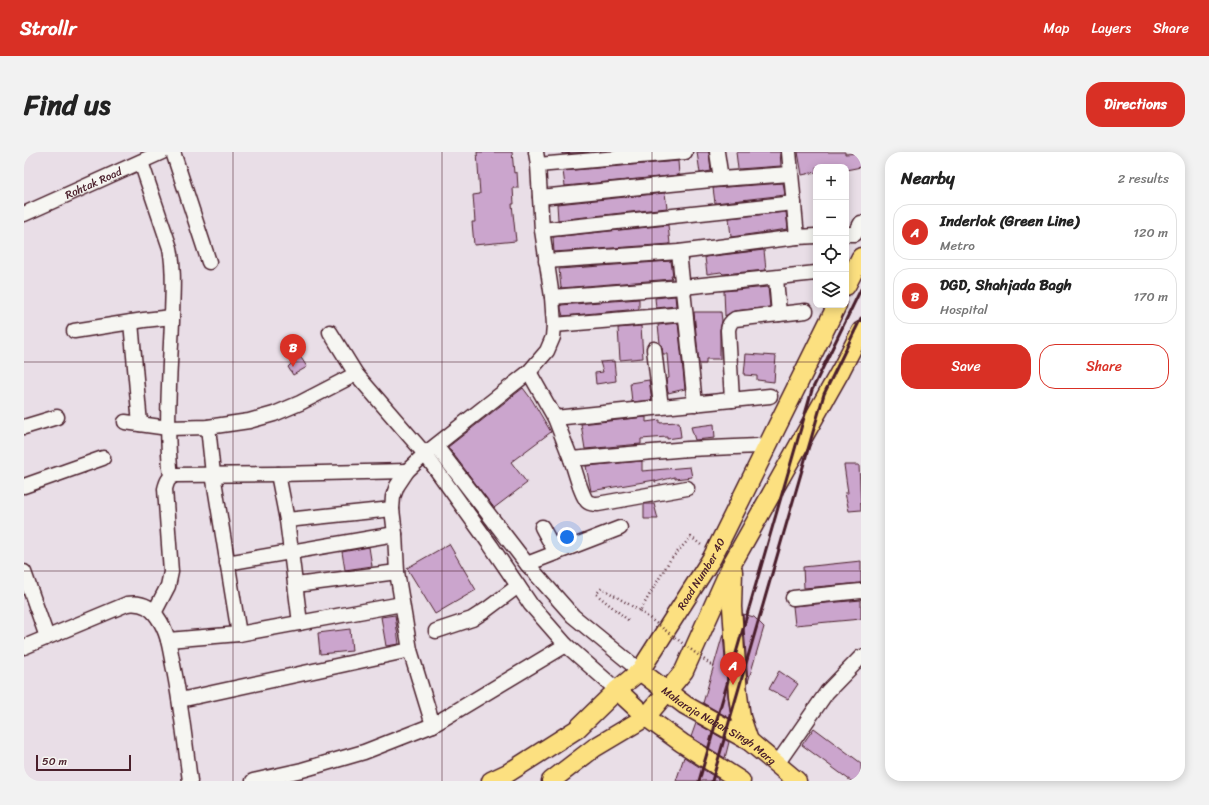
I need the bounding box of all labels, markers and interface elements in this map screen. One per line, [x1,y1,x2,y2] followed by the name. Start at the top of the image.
[20,12,76,45] text: Strollr
[1044,16,1069,41] text: Map
[1091,16,1131,41] text: Layers
[1153,16,1189,41] text: Share
[24,80,111,129] text: Find us
[1086,82,1185,127] button: Directions
[62,162,126,204] street label: Rohtak Road
[901,163,955,193] text: Nearby
[813,164,849,308] map controls
[813,164,849,200] button: +
[1118,167,1169,190] text: 2 results
[813,200,849,236] button: −
[940,208,1079,234] text: Inderlok (Green Line)
[911,221,919,244] text: A
[1133,221,1168,244] text: 120 m
[940,234,975,257] text: Metro
[813,236,849,272] button: locate
[813,272,849,308] button: layers
[940,272,1072,298] text: DGD, Shahjada Bagh
[911,285,919,308] text: B
[1133,285,1168,308] text: 170 m
[940,298,988,321] text: Hospital
[280,334,306,367] pin: B
[901,344,1031,389] button: Save
[1039,344,1169,389] button: Share
[557,527,577,547] your location
[672,535,730,614] street label: Road Number 40
[720,652,746,685] pin: A
[657,681,781,770] street label: Maharaja Nahar Singh Marg
[42,752,67,771] text: 50 m
[36,753,131,772] scale bar

